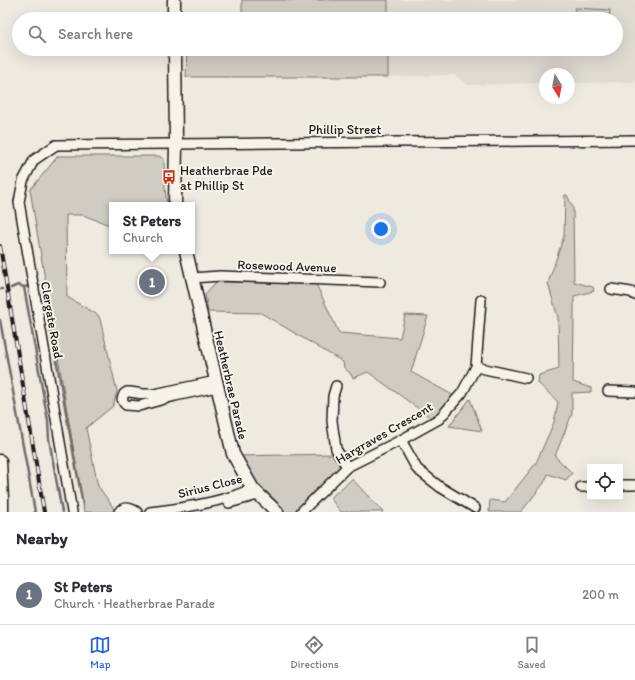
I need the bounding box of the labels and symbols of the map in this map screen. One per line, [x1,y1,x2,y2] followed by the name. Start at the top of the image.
[539,68,575,104] north arrow
[309,122,382,137] street label: Phillip Street
[180,163,273,193] place label: Heatherbrae Pde at Phillip St
[161,169,177,185] bus stop icon: Heatherbrae Pde at Phillip St
[371,219,391,239] your location
[237,257,337,275] street label: Rosewood Avenue
[139,267,165,297] pin: 1
[38,280,66,360] street label: Clergate Road
[211,329,251,441] street label: Heatherbrae Parade
[333,399,435,467] street label: Hargraves Crescent
[176,471,244,501] street label: Sirius Close

